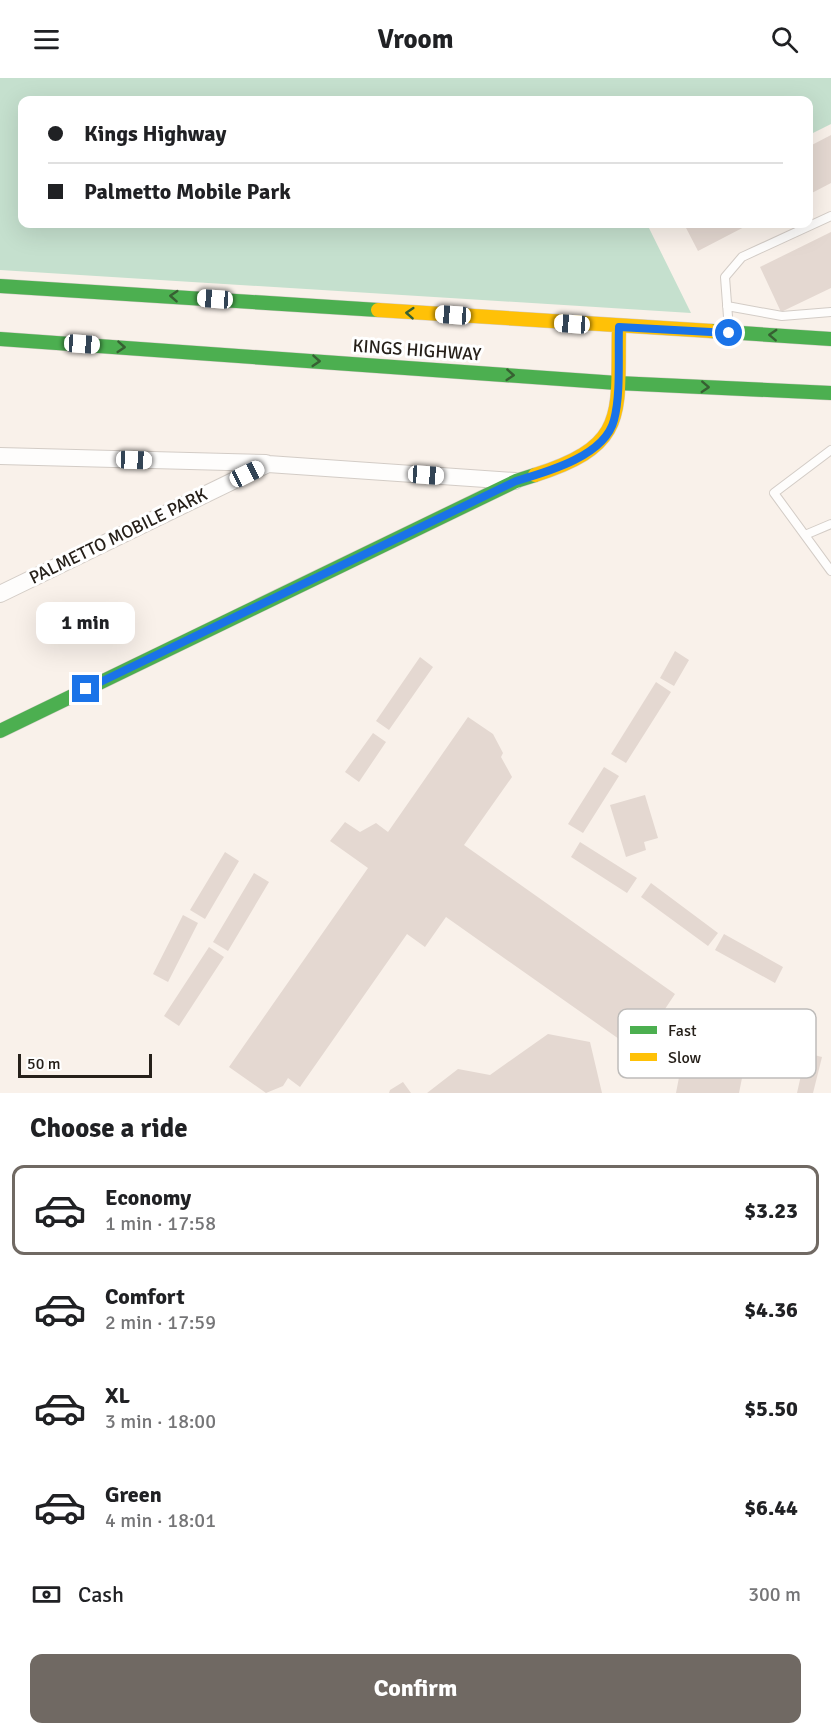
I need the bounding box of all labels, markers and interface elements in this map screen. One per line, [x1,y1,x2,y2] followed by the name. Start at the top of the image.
[30,23,63,56] icon: menu
[377,23,454,56] text: Vroom
[768,23,801,56] icon: search
[84,120,226,147] text: Kings Highway
[84,178,291,205] text: Palmetto Mobile Park
[196,289,234,309] car
[169,290,178,303] one-way arrow
[434,305,472,325] car
[406,306,415,319] one-way arrow
[553,314,591,334] car
[715,319,742,346] route start
[768,329,777,342] one-way arrow
[63,334,101,354] car
[352,335,482,365] street label: KINGS HIGHWAY
[117,340,126,353] one-way arrow
[311,354,320,367] one-way arrow
[506,368,515,381] one-way arrow
[700,381,709,394] one-way arrow
[116,450,152,470] car
[227,458,267,490] car
[407,465,445,485] car
[25,483,211,589] street label: PALMETTO MOBILE PARK
[36,602,136,644] callout: 1 min
[61,610,110,635] text: 1 min
[72,675,99,702] route end
[618,1009,816,1078] legend
[668,1021,697,1041] text: Fast
[668,1048,702,1068] text: Slow
[18,1051,152,1079] scale bar
[27,1054,61,1074] text: 50 m
[30,1112,188,1145] text: Choose a ride
[33,1183,87,1237] icon: car
[105,1184,191,1211] text: Economy
[744,1197,798,1224] text: $3.23
[105,1211,216,1236] text: 1 min · 17:58
[33,1282,87,1336] icon: car
[105,1283,185,1310] text: Comfort
[744,1296,798,1323] text: $4.36
[105,1310,216,1335] text: 2 min · 17:59
[33,1381,87,1435] icon: car
[105,1382,130,1409] text: XL
[744,1395,798,1422] text: $5.50
[105,1409,216,1434] text: 3 min · 18:00
[33,1480,87,1534] icon: car
[105,1481,162,1508] text: Green
[744,1494,798,1521] text: $6.44
[105,1508,216,1533] text: 4 min · 18:01
[30,1578,63,1611] icon: cash
[78,1581,124,1608] text: Cash
[748,1582,801,1607] text: 300 m
[30,1654,801,1723] button: Confirm

